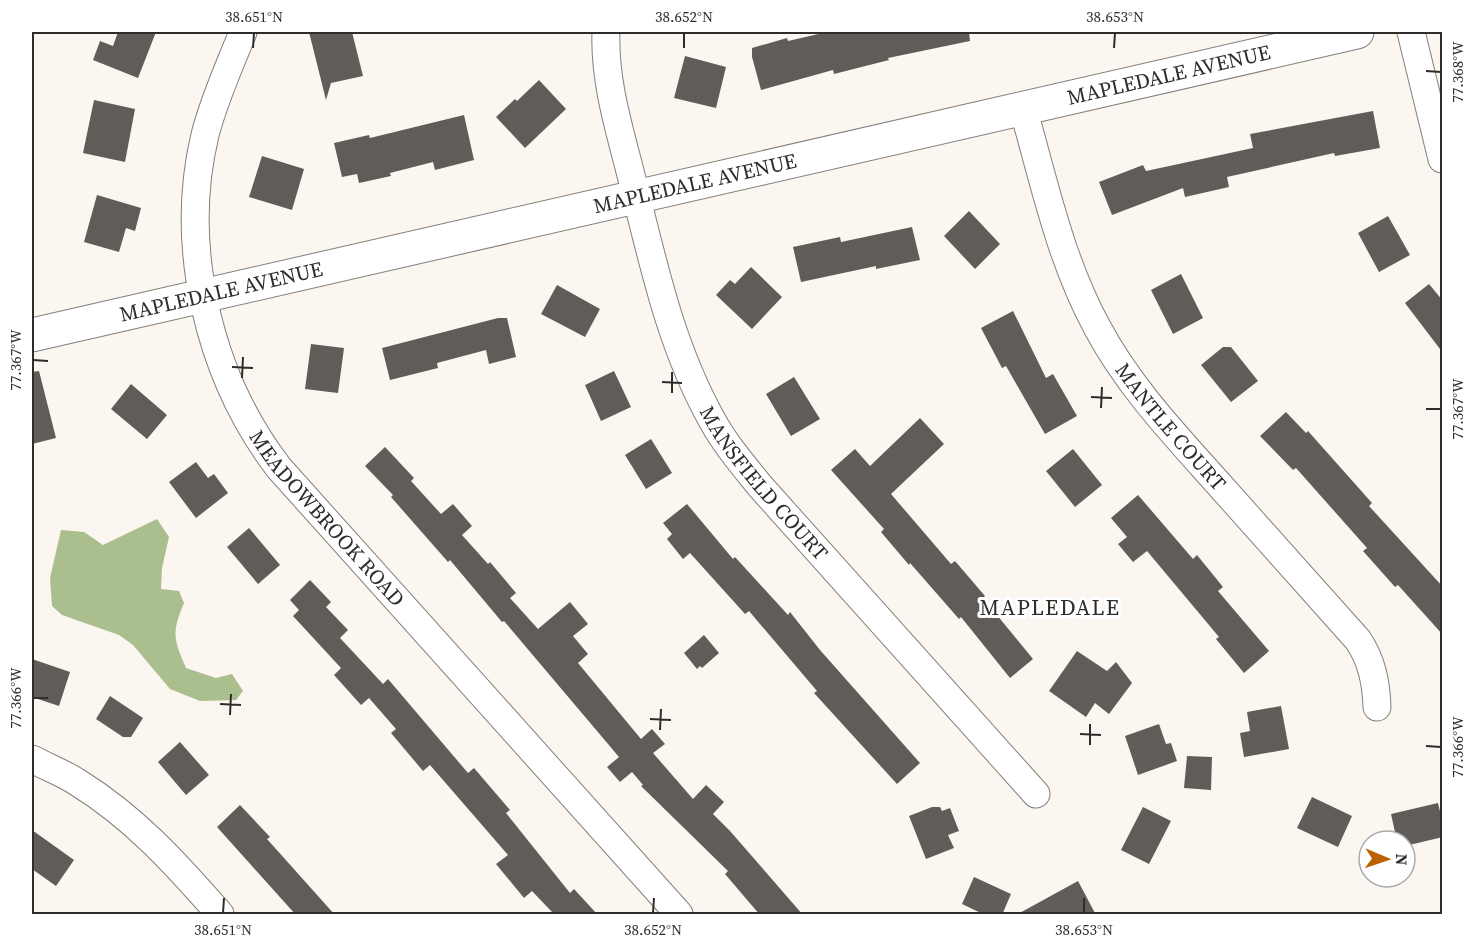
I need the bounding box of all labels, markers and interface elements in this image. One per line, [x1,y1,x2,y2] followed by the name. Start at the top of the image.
[225,6,283,27] text: 38.651°N
[655,6,713,27] text: 38.652°N
[1086,6,1144,27] text: 38.653°N
[1064,37,1273,112] street label: MAPLEDALE AVENUE
[1447,41,1468,103] text: 77.368°W
[590,146,799,220] street label: MAPLEDALE AVENUE
[116,254,326,329] street label: MAPLEDALE AVENUE
[5,329,26,391] text: 77.367°W
[1109,357,1233,497] street label: MANTLE COURT
[1447,378,1468,440] text: 77.367°W
[693,400,835,567] street label: MANSFIELD COURT
[243,424,411,613] street label: MEADOWBROOK ROAD
[979,592,1121,622] district label: MAPLEDALE
[5,667,26,729] text: 77.366°W
[1447,716,1468,778] text: 77.366°W
[1357,829,1417,889] north arrow
[1391,853,1413,866] text: N
[194,919,252,940] text: 38.651°N
[624,919,682,940] text: 38.652°N
[1055,919,1113,940] text: 38.653°N

